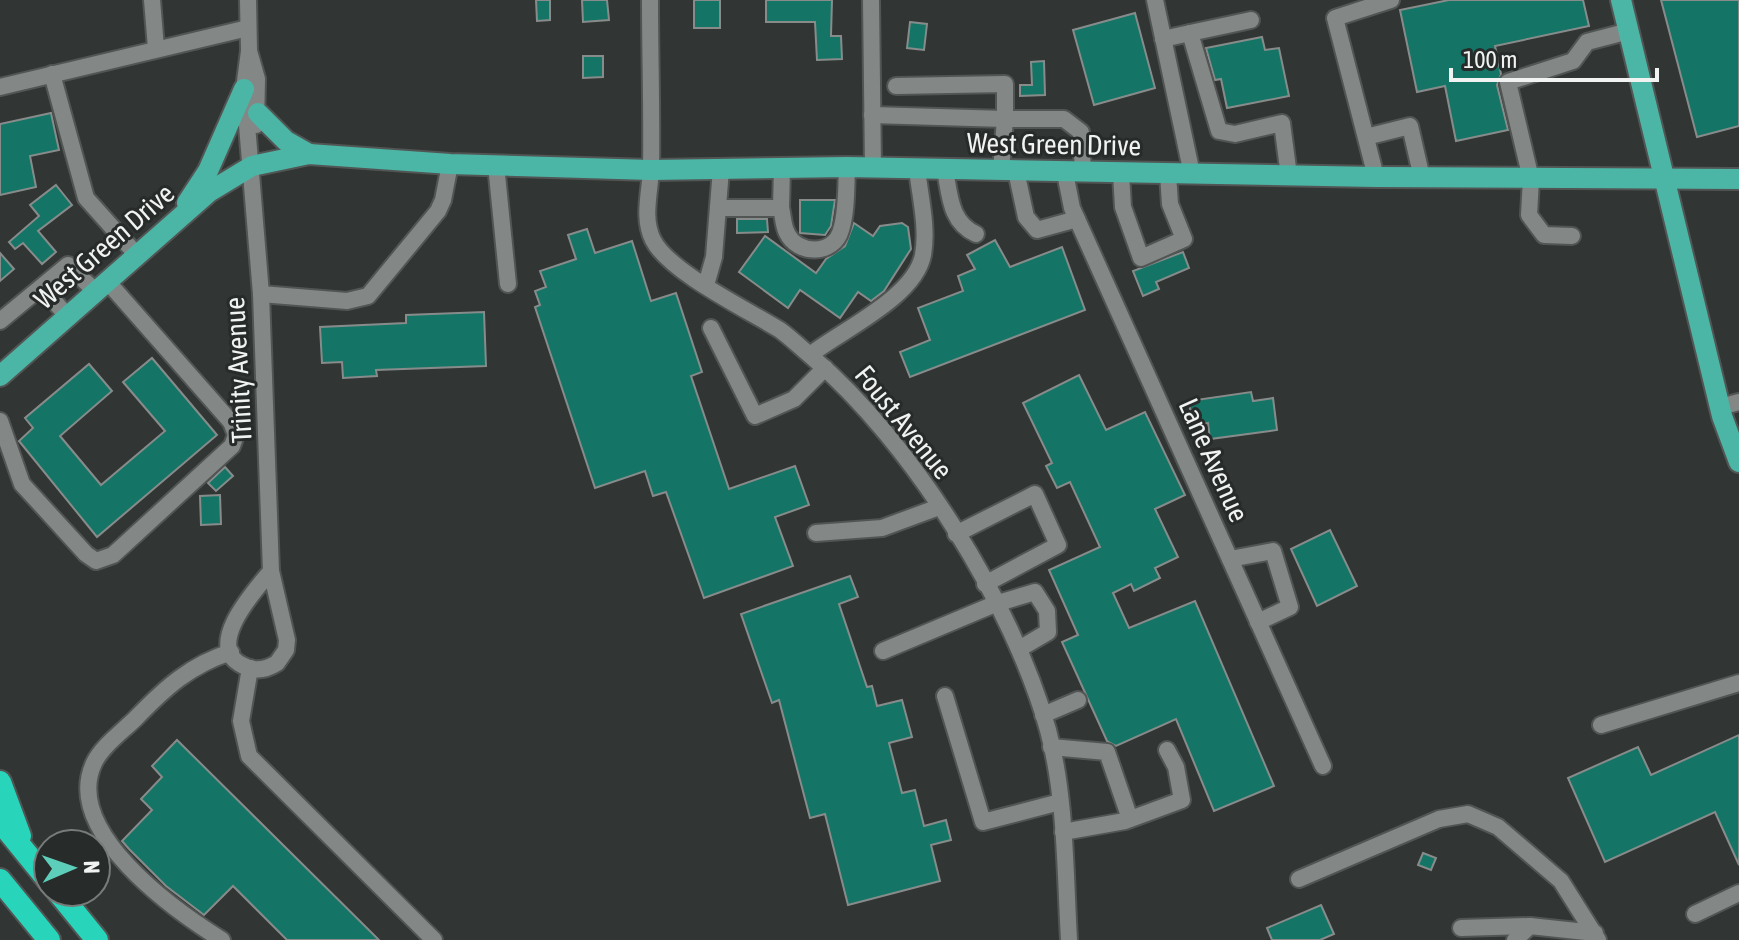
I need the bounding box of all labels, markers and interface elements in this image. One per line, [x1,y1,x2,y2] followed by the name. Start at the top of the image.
[1451,32,1657,82] scale bar
[1463,46,1517,73] text: 100 m
[967,126,1141,162] street label: West Green Drive
[28,177,180,315] street label: West Green Drive
[218,296,258,444] street label: Trinity Avenue
[849,359,959,485] street label: Foust Avenue
[1173,393,1255,527] street label: Lane Avenue
[32,828,112,908] north arrow
[79,860,105,874] text: N

